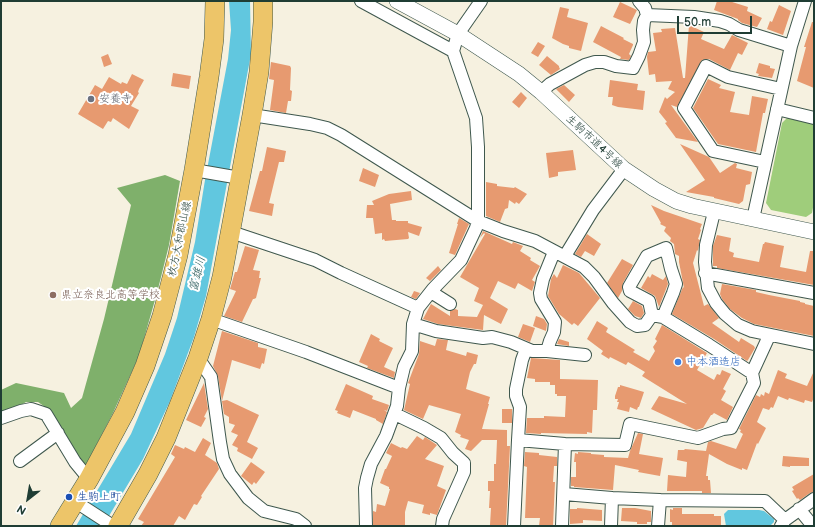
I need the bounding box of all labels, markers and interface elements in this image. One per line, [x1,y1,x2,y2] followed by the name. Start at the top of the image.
[679,8,754,34] scale bar
[684,15,711,30] text: 50 m
[99,92,132,106] place label: 安養寺
[86,94,96,104] marker: 安養寺
[563,112,625,172] street label: 生駒市道4号線
[166,200,194,278] street label: 枚方大和郡山線
[187,255,209,293] water label: 富雄川
[61,288,160,302] place label: 県立奈良北高等学校
[48,290,58,300] marker: 県立奈良北高等学校
[686,355,741,369] place label: 中本酒造店
[673,357,683,367] marker: 中本酒造店
[8,479,48,519] north arrow
[77,490,121,504] place label: 生駒上町
[64,492,74,502] marker: 生駒上町
[15,502,28,517] text: N

